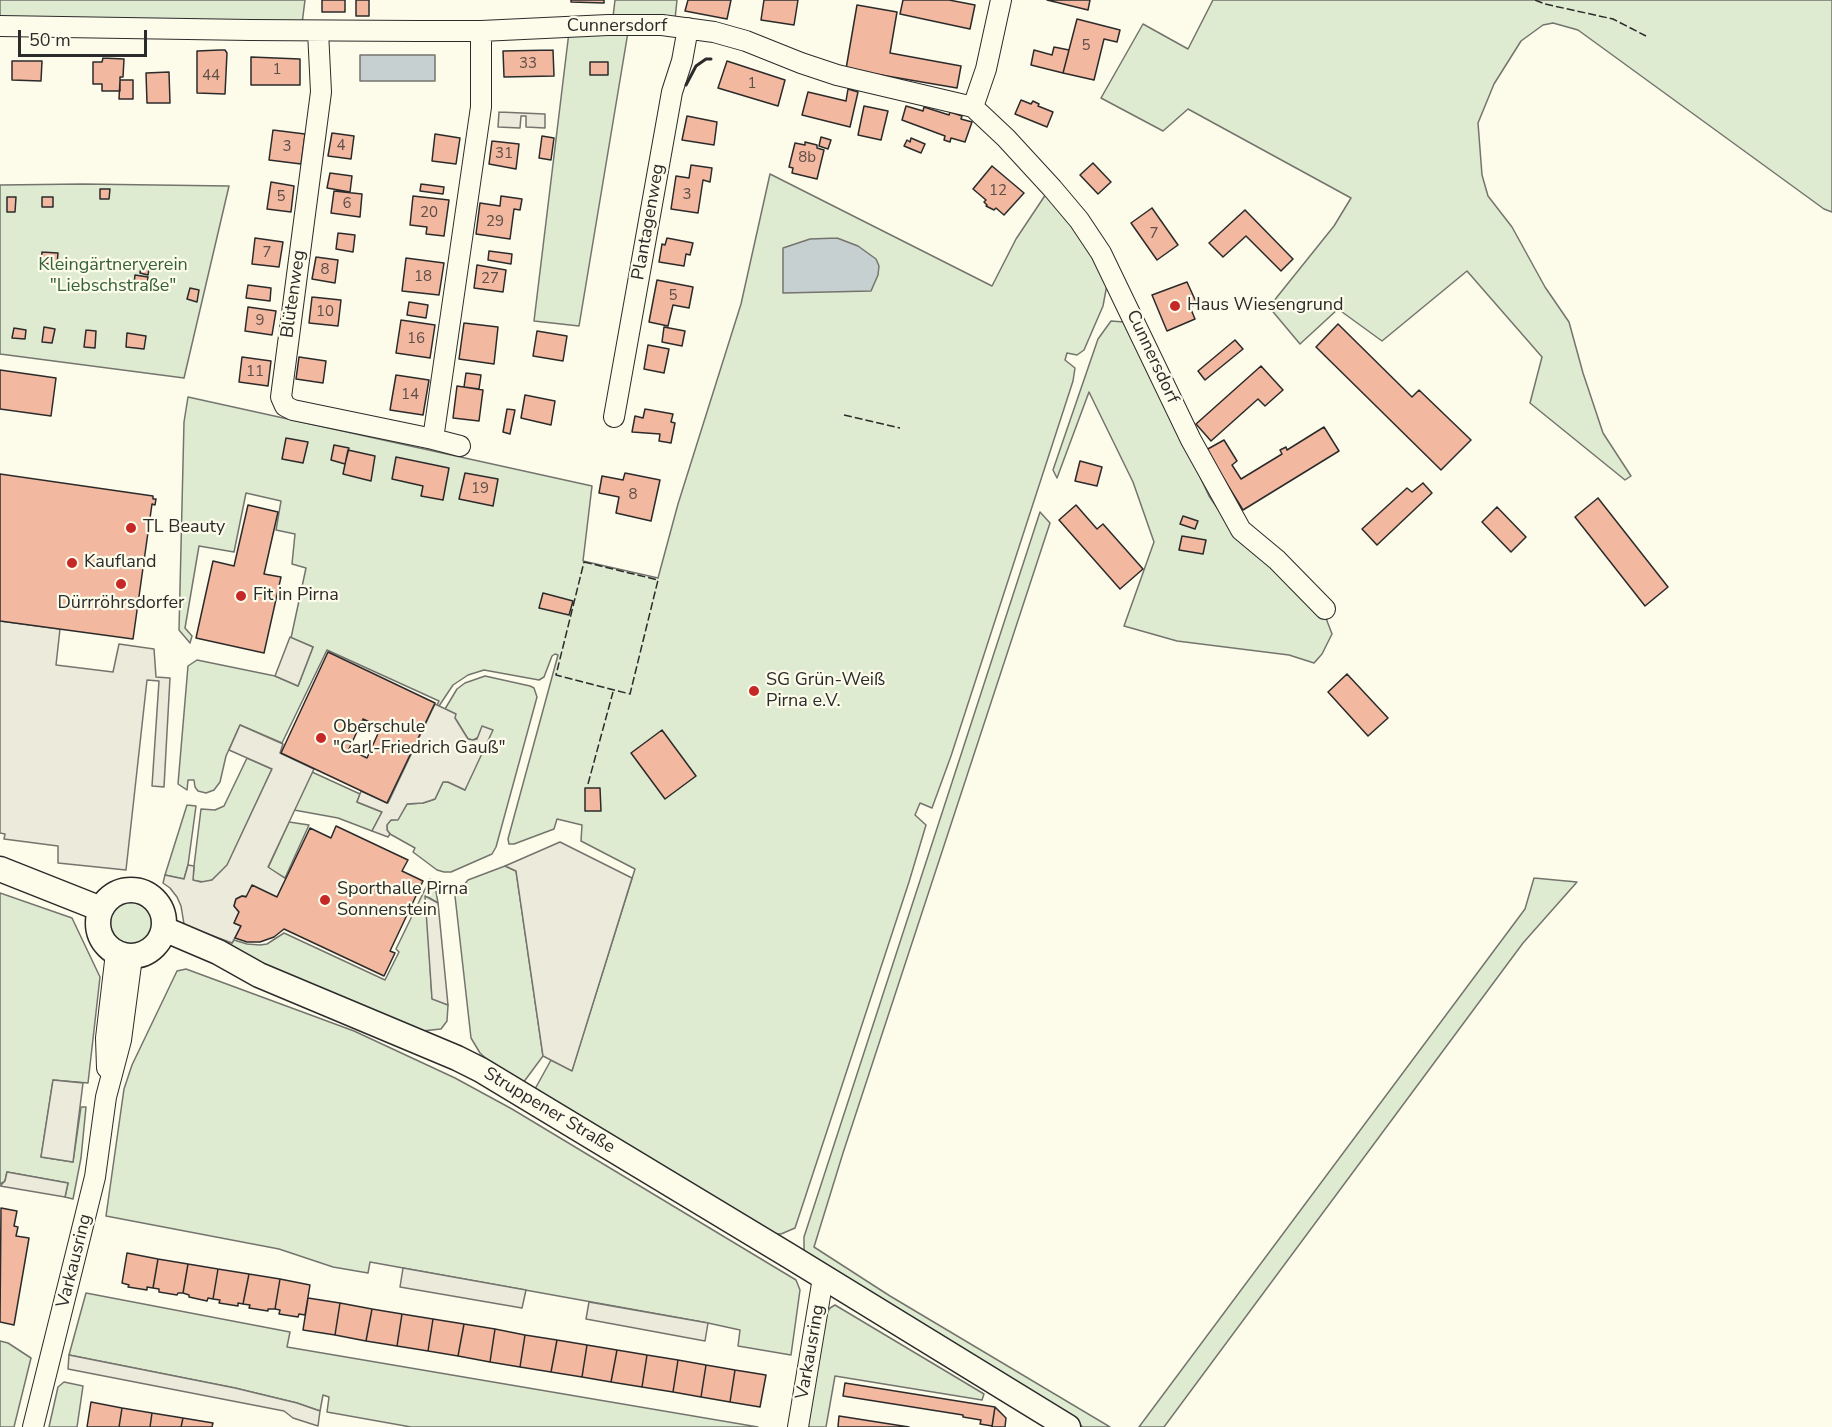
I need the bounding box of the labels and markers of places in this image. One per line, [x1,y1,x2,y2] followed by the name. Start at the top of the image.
[1187,295,1343,317] place label: Haus Wiesengrund
[1168,299,1182,313] marker: Haus Wiesengrund
[143,517,225,539] place label: TL Beauty
[124,521,138,535] marker: TL Beauty
[84,552,156,574] place label: Kaufland
[65,556,79,570] marker: Kaufland
[114,577,128,591] marker: Dürrröhrsdorfer
[253,585,339,607] place label: Fit in Pirna
[234,589,248,603] marker: Fit in Pirna
[57,593,185,615] place label: Dürrröhrsdorfer
[766,670,885,712] place label: SG Grün-Weiß Pirna e.V.
[747,684,761,698] marker: SG Grün-Weiß Pirna e.V.
[333,717,506,760] place label: Oberschule "Carl-Friedrich Gauß"
[314,731,328,745] marker: Oberschule "Carl-Friedrich Gauß"
[337,879,468,922] place label: Sporthalle Pirna Sonnenstein
[318,893,332,907] marker: Sporthalle Pirna Sonnenstein

